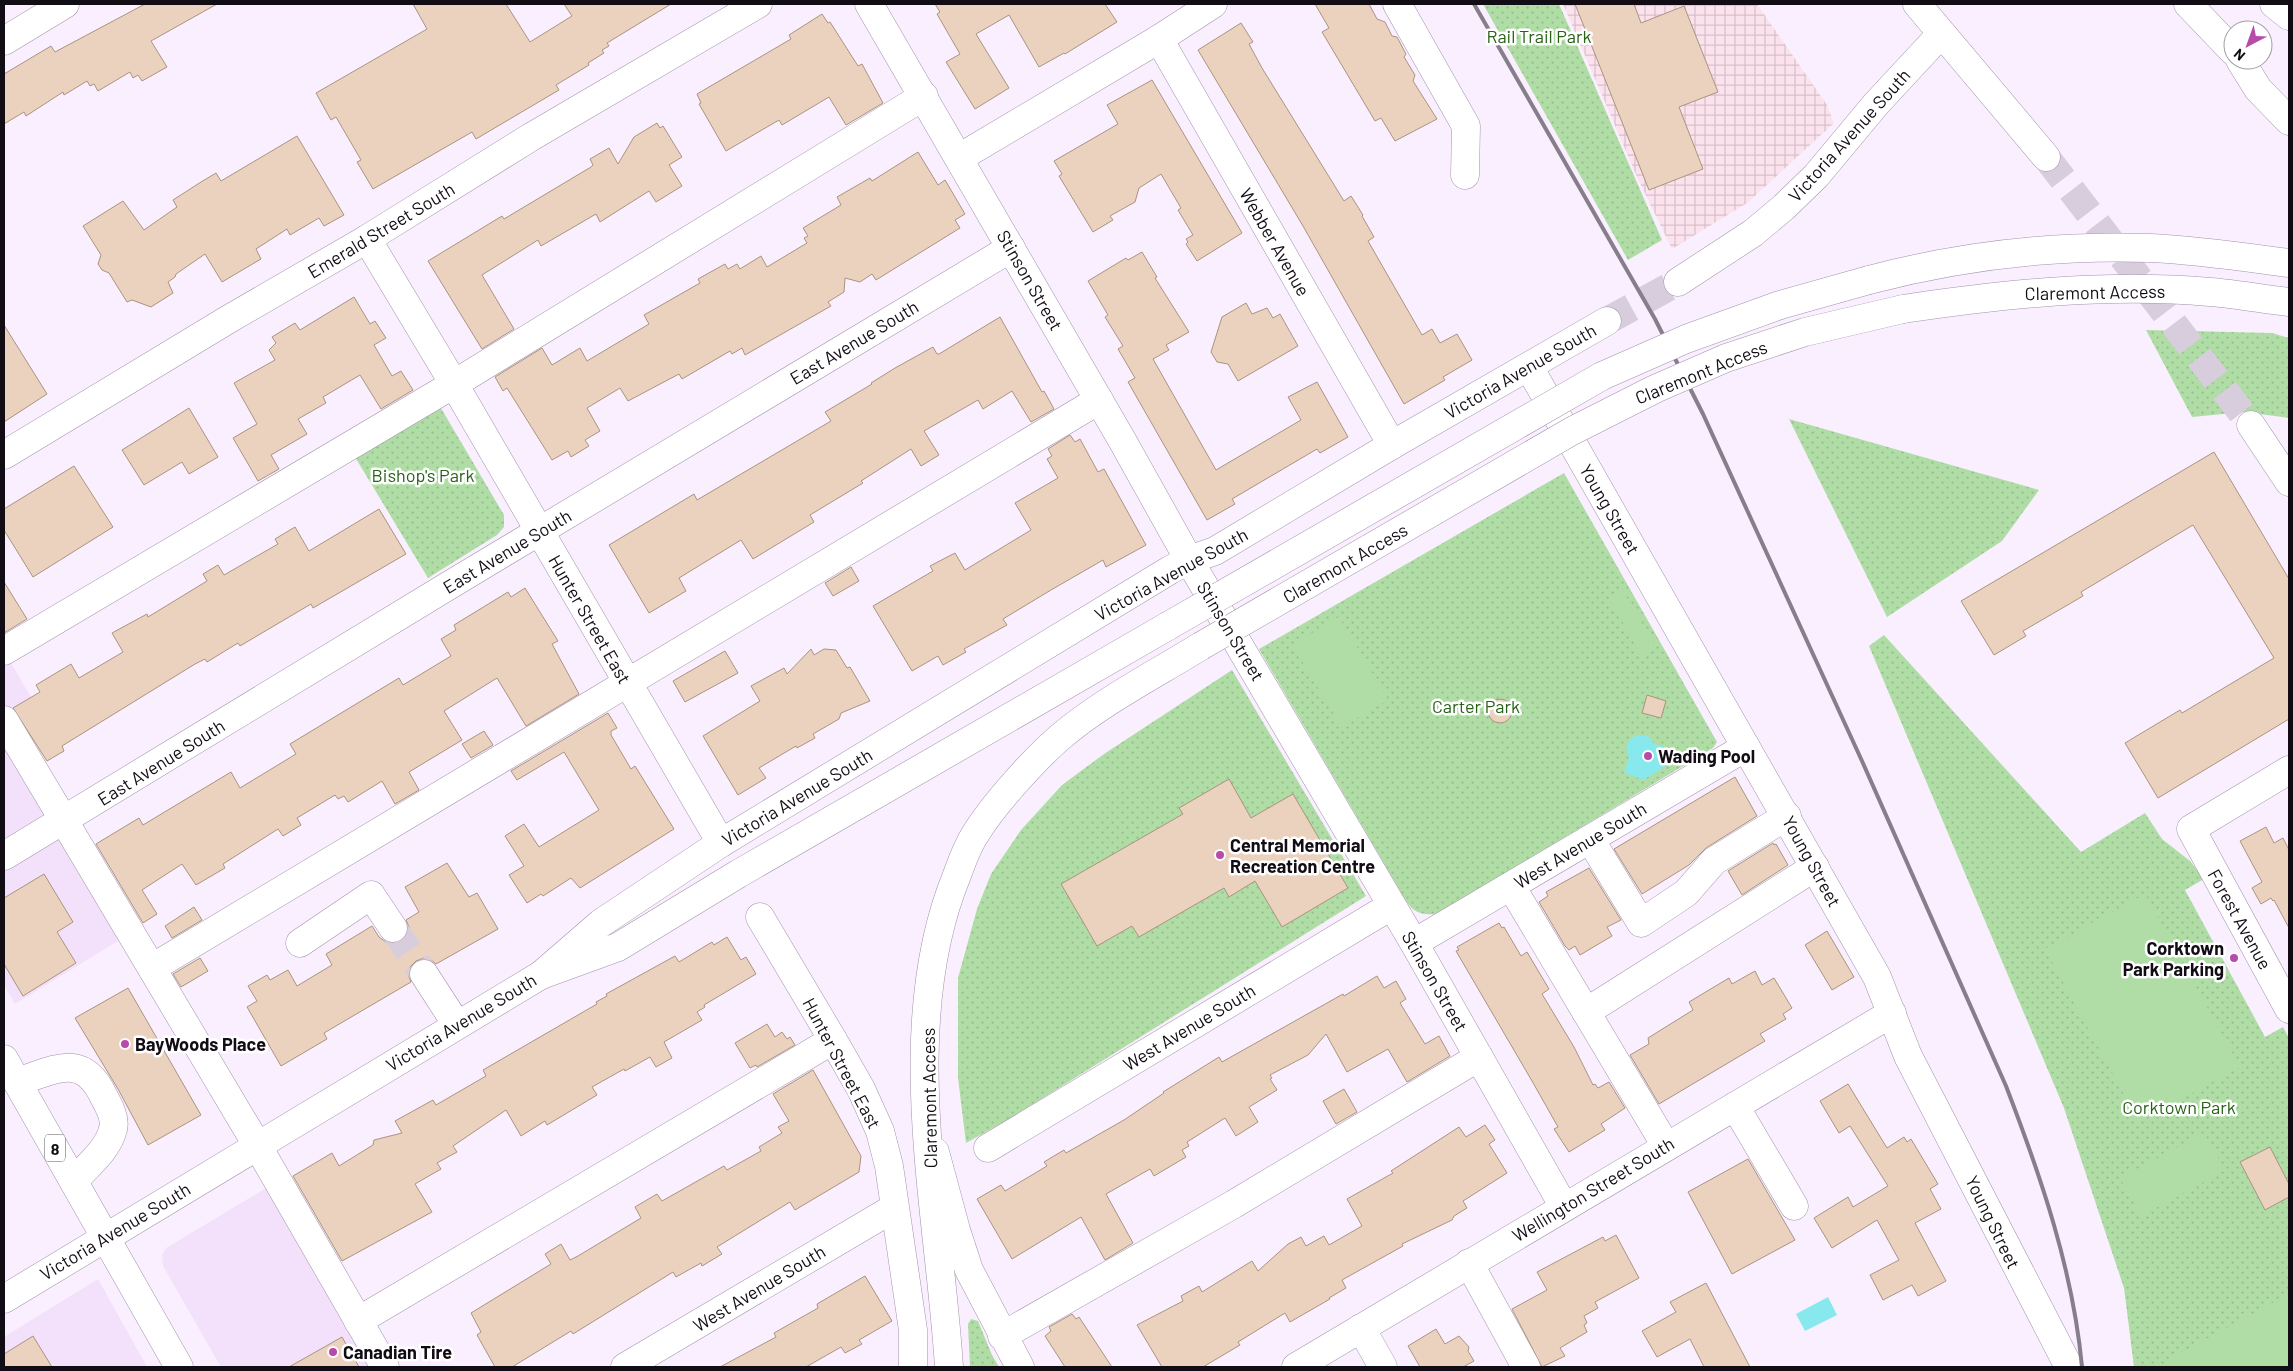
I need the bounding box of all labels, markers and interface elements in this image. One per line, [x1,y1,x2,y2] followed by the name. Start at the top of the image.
[2223,20,2273,70] north arrow
[1486,25,1592,47] park label: Rail Trail Park
[2230,46,2248,65] text: N
[1783,64,1915,206] street label: Victoria Avenue South
[304,177,458,283] street label: Emerald Street South
[1235,184,1315,300] street label: Webber Avenue
[992,226,1068,334] street label: Stinson Street
[2025,280,2165,304] street label: Claremont Access
[786,295,922,389] street label: East Avenue South
[1440,319,1600,423] street label: Victoria Avenue South
[1632,335,1770,409] street label: Claremont Access
[1575,460,1645,558] street label: Young Street
[372,464,474,486] park label: Bishop's Park
[439,504,575,598] street label: East Avenue South
[1279,518,1411,608] street label: Claremont Access
[1091,523,1251,625] street label: Victoria Avenue South
[544,551,636,687] street label: Hunter Street East
[1193,577,1269,685] street label: Stinson Street
[1432,695,1520,717] park label: Carter Park
[93,714,229,810] street label: East Avenue South
[718,743,876,851] street label: Victoria Avenue South
[1658,745,1755,767] place label: Wading Pool
[1642,750,1654,762] marker: Wading Pool
[1510,797,1650,893] street label: West Avenue South
[1778,812,1846,910] street label: Young Street
[1230,834,1375,877] place label: Central Memorial Recreation Centre
[1214,849,1226,861] marker: Central Memorial Recreation Centre
[2203,865,2277,973] street label: Forest Avenue
[1397,927,1473,1035] street label: Stinson Street
[2123,937,2224,980] place label: Corktown Park Parking
[2228,952,2240,964] marker: Corktown Park Parking
[382,968,540,1076] street label: Victoria Avenue South
[1119,979,1259,1075] street label: West Avenue South
[798,994,886,1132] street label: Hunter Street East
[917,1028,941,1168] street label: Claremont Access
[135,1033,266,1055] place label: BayWoods Place
[119,1038,131,1050] marker: BayWoods Place
[2122,1096,2236,1118] park label: Corktown Park
[1508,1132,1678,1246] street label: Wellington Street South
[45,1134,65,1162] road number: 8
[1961,1172,2025,1272] street label: Young Street
[36,1177,194,1285] street label: Victoria Avenue South
[689,1240,829,1336] street label: West Avenue South
[343,1341,452,1363] place label: Canadian Tire
[327,1346,339,1358] marker: Canadian Tire

